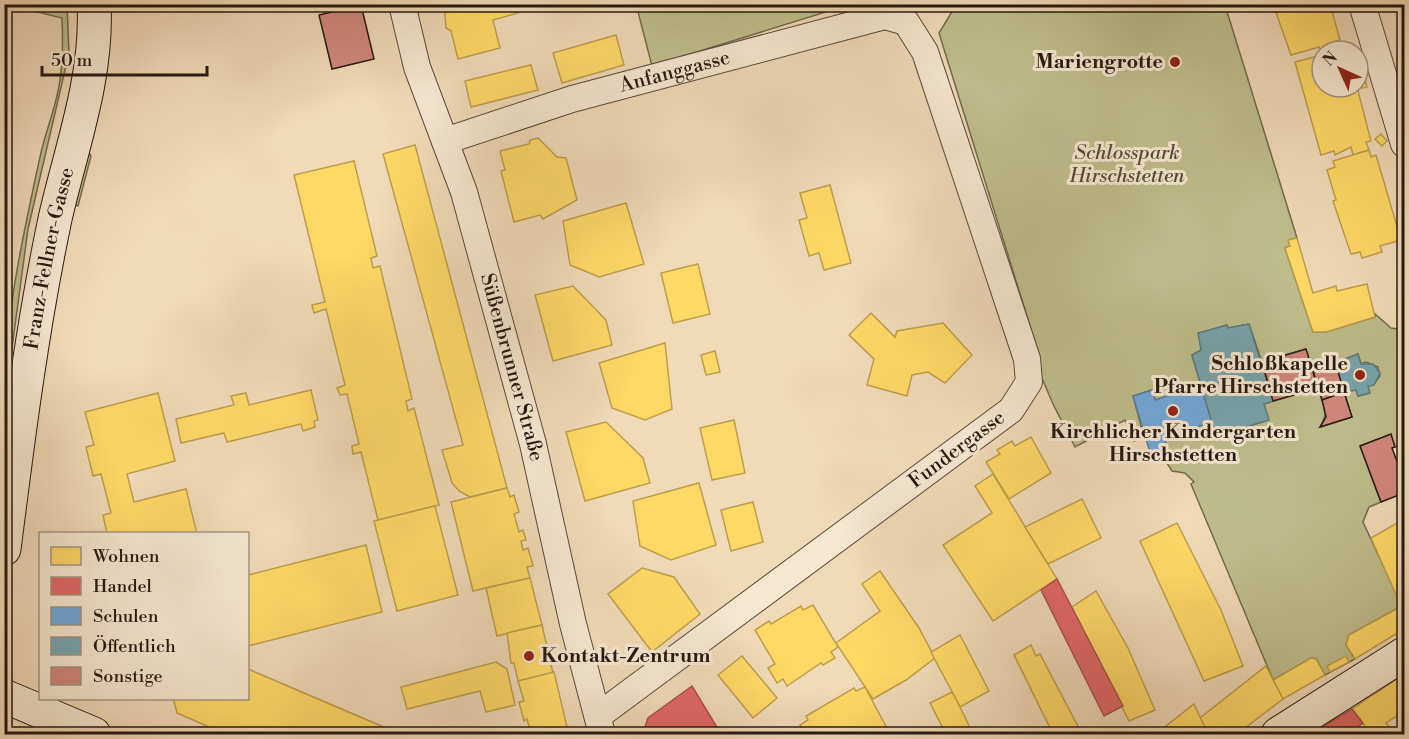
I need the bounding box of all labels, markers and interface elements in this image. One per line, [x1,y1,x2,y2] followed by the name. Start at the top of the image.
[42,39,207,77] scale bar
[1310,39,1370,99] north arrow
[616,45,733,99] street label: Anfanggasse
[1319,47,1342,71] text: N
[51,49,93,72] text: 50 m
[1035,50,1163,75] place label: Mariengrotte
[1168,55,1182,69] marker: Mariengrotte
[1069,141,1185,189] park label: Schlosspark Hirschstetten
[19,165,80,351] street label: Franz-Fellner-Gasse
[474,271,549,463] street label: Süßenbrunner Straße
[1154,352,1349,400] place label: Schloßkapelle Pfarre Hirschstetten
[1353,368,1367,382] marker: Schloßkapelle Pfarre Hirschstetten
[1166,404,1180,418] marker: Kirchlicher Kindergarten Hirschstetten
[904,406,1010,494] street label: Fundergasse
[1050,420,1297,468] place label: Kirchlicher Kindergarten Hirschstetten
[39,532,249,700] legend
[92,545,160,568] text: Wohnen
[93,575,153,598] text: Handel
[93,605,159,628] text: Schulen
[93,635,176,658] text: Öffentlich
[541,644,710,669] place label: Kontakt-Zentrum
[522,649,536,663] marker: Kontakt-Zentrum
[93,665,163,688] text: Sonstige

